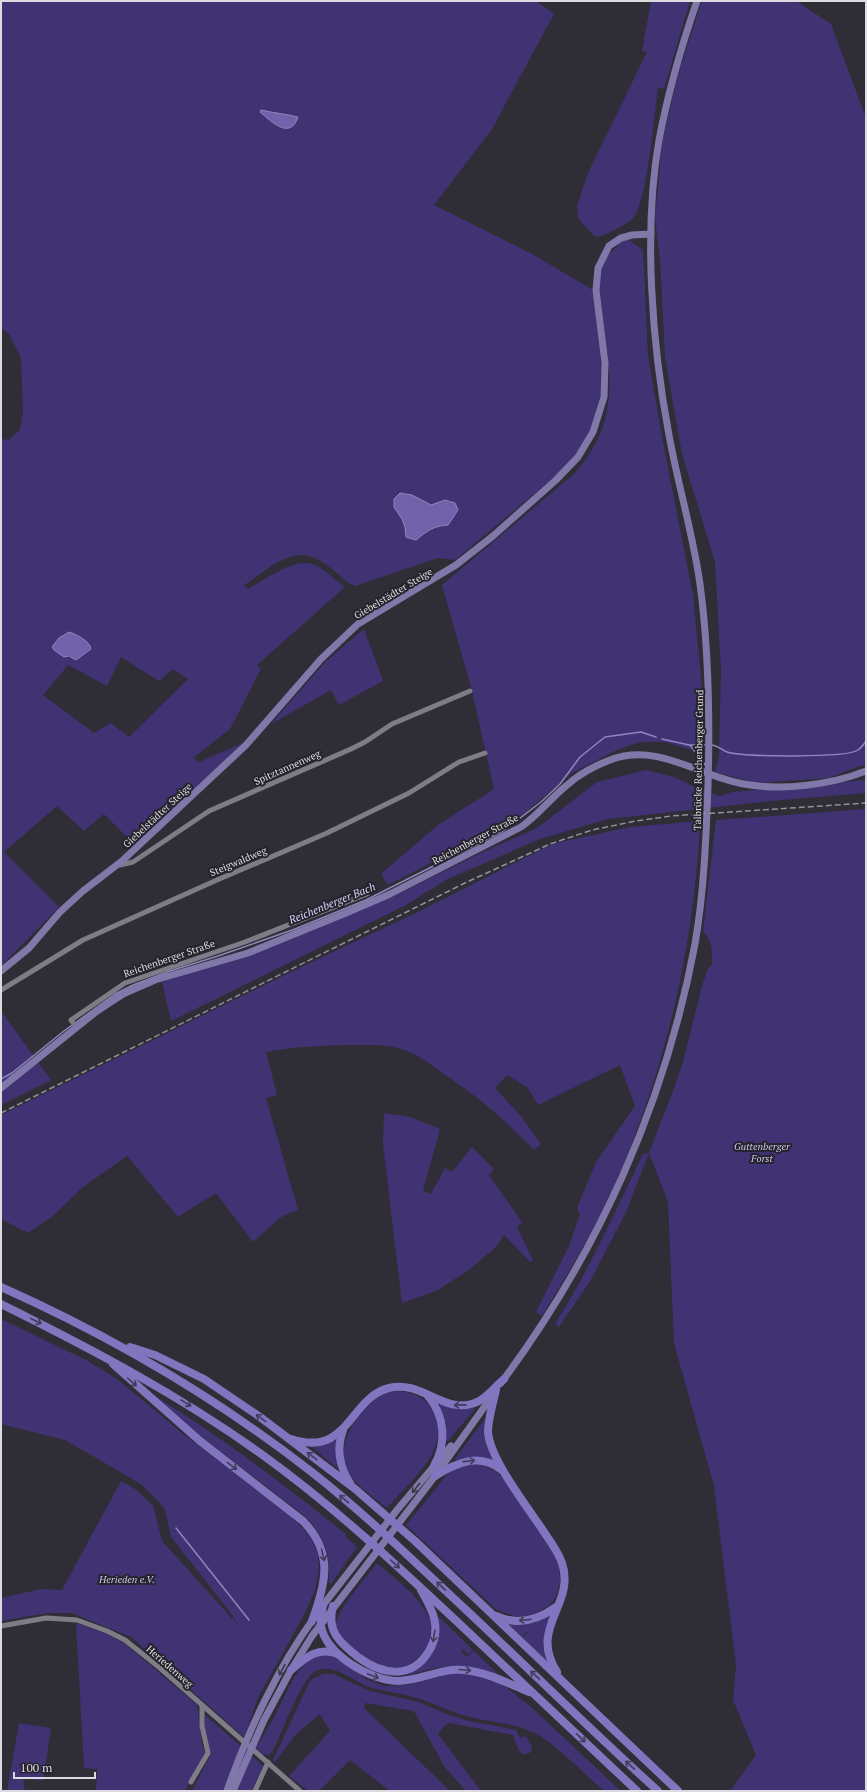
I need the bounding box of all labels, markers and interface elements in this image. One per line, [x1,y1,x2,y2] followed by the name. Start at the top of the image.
[352,565,435,622] street label: Giebelstädter Steige
[691,689,706,830] street label: Talbrücke Reichenberger Grund
[252,747,323,788] street label: Spitztannenweg
[120,780,194,851] street label: Giebelstädter Steige
[430,811,521,868] street label: Reichenberger Straße
[208,843,269,879] street label: Steigwaldweg
[286,879,377,927] water label: Reichenberger Bach
[122,937,217,980] street label: Reichenberger Straße
[734,1140,791,1165] park label: Guttenberger Forst
[30,1318,42,1326] one-way arrow
[127,1377,137,1387] one-way arrow
[180,1400,192,1408] one-way arrow
[454,1401,467,1409] one-way arrow
[256,1414,267,1422] one-way arrow
[306,1452,317,1460] one-way arrow
[462,1457,475,1465] one-way arrow
[226,1461,237,1470] one-way arrow
[411,1483,420,1493] one-way arrow
[339,1494,350,1503] one-way arrow
[319,1548,327,1561] one-way arrow
[390,1559,400,1568] one-way arrow
[98,1573,155,1586] park label: Herieden e.V.
[436,1581,446,1591] one-way arrow
[519,1617,532,1624] one-way arrow
[430,1629,438,1642] one-way arrow
[143,1642,196,1691] street label: Heriedenweg
[278,1664,285,1676] one-way arrow
[458,1667,471,1674] one-way arrow
[530,1670,540,1680] one-way arrow
[366,1673,378,1681] one-way arrow
[575,1733,585,1742] one-way arrow
[14,1754,95,1780] scale bar
[20,1760,53,1775] text: 100 m
[624,1760,635,1769] one-way arrow

